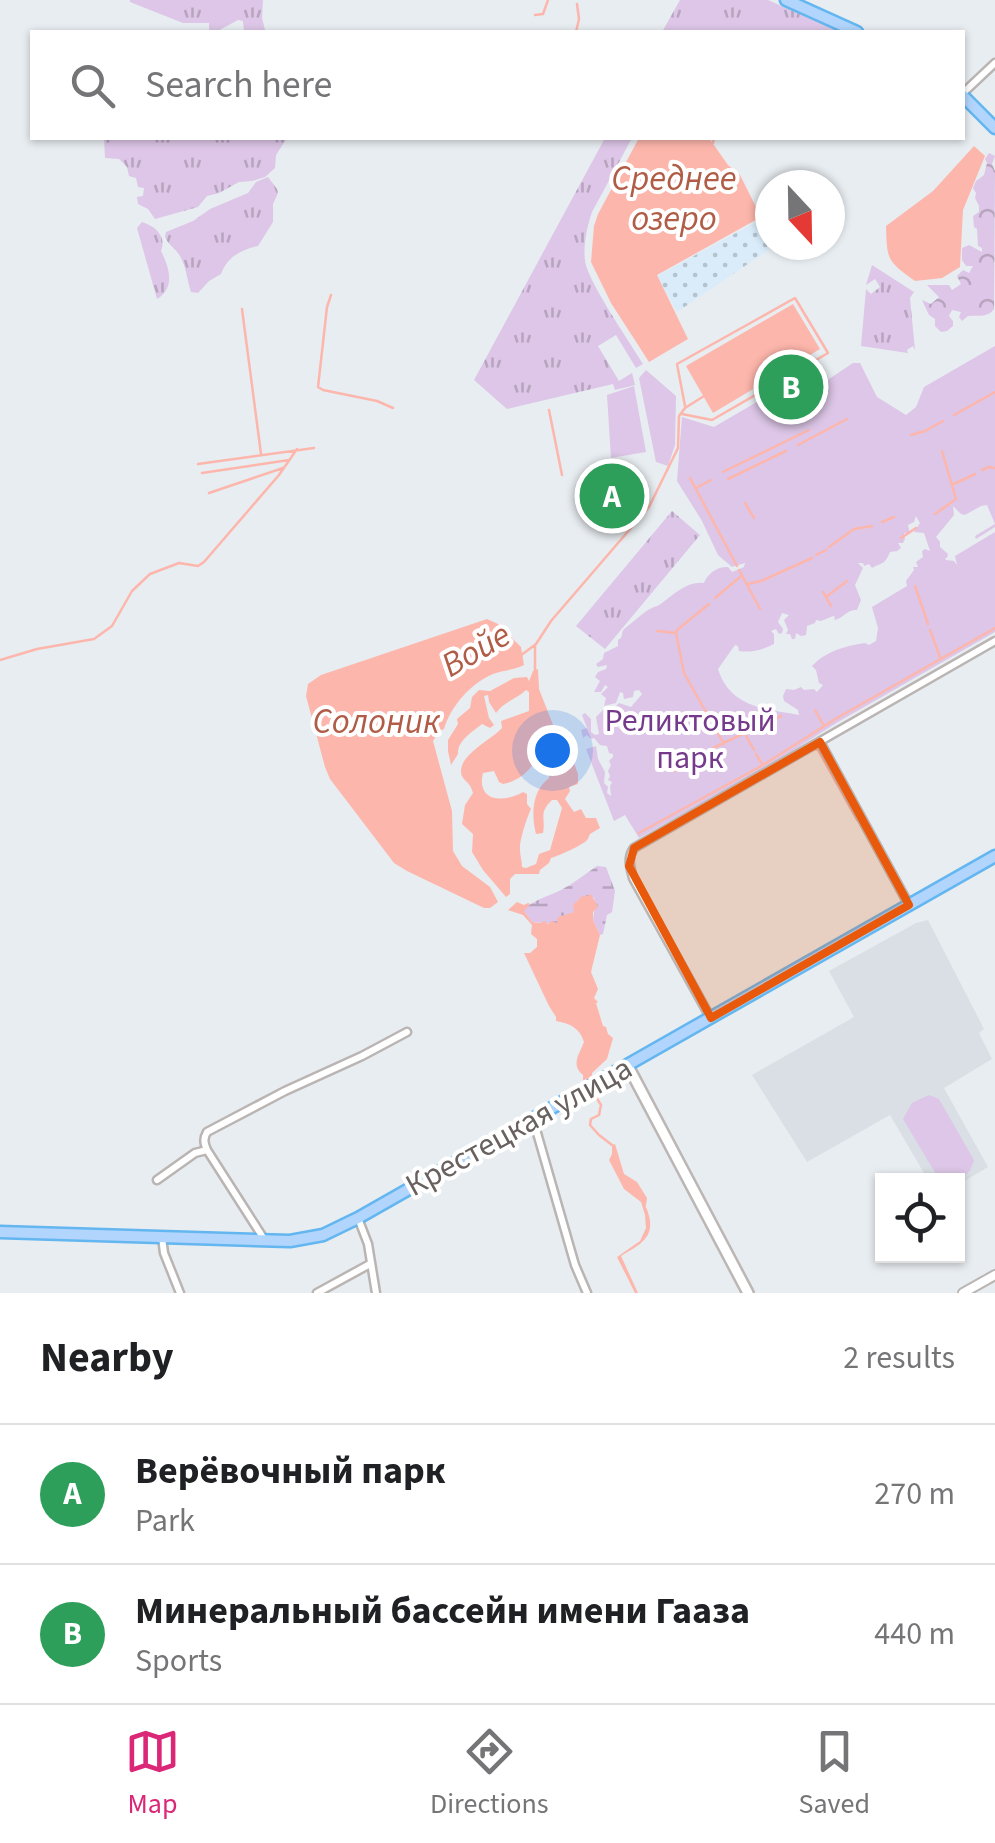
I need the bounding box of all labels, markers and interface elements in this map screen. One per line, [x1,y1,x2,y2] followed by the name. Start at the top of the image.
[30,30,965,140] search box
[65,58,120,113] icon: search
[145,58,332,112] text: Search here
[611,154,737,244] water label: Среднее озеро
[755,170,845,260] north arrow
[758,350,824,424] pin: B
[580,458,644,534] pin: A
[432,610,520,690] water label: Войе
[312,697,441,747] water label: Солоник
[604,698,776,781] park label: Реликтовый парк
[527,725,578,776] your location
[397,1046,641,1208] street label: Крестецкая улица
[875,1173,965,1263] map controls
[875,1173,965,1263] button: locate
[40,1328,174,1388] text: Nearby
[843,1335,955,1381] text: 2 results
[135,1444,446,1498] text: Верёвочный парк
[63,1471,82,1517] text: A
[874,1471,955,1517] text: 270 m
[135,1498,195,1544] text: Park
[135,1584,750,1638] text: Минеральный бассейн имени Гааза
[63,1611,82,1657] text: B
[874,1611,955,1657] text: 440 m
[135,1638,222,1684] text: Sports
[125,1724,180,1824] tab: Map
[430,1724,549,1824] tab: Directions
[799,1724,870,1824] tab: Saved

